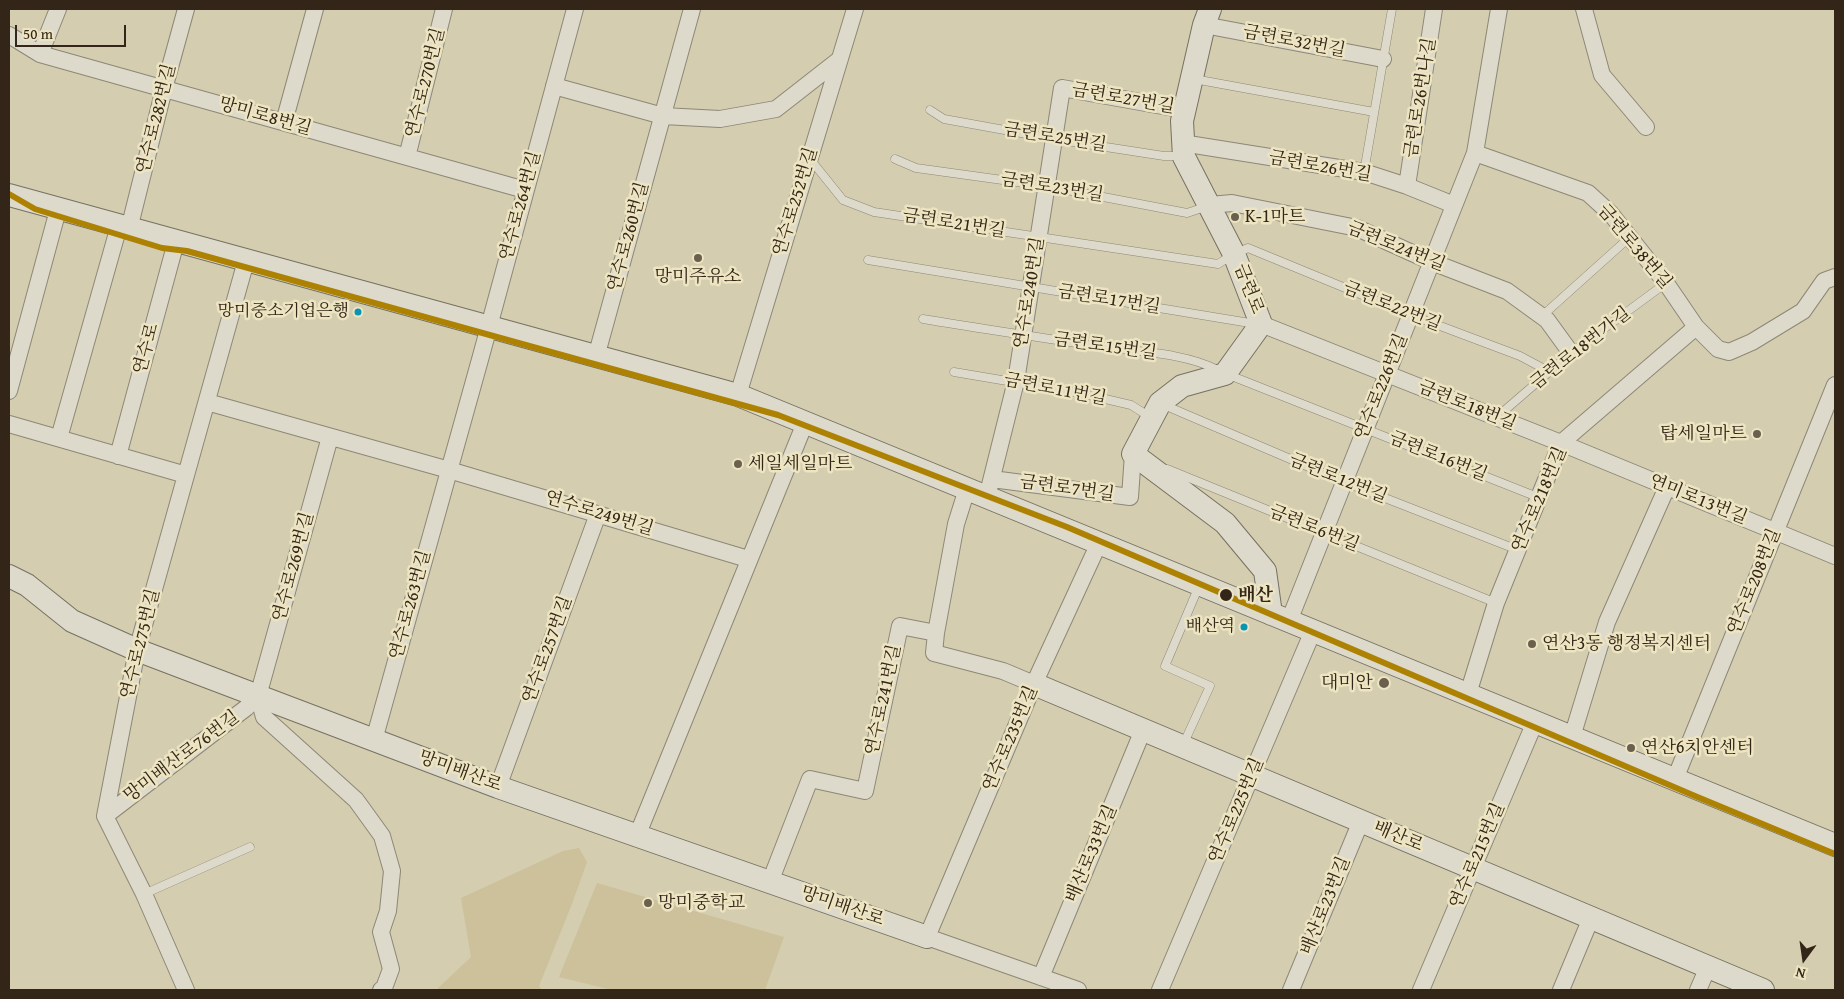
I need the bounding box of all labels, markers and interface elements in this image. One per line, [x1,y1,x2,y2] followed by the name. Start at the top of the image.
[18,15,129,47] scale bar
[1241,21,1347,63] street label: 금련로32번길
[23,23,53,44] text: 50 m
[402,26,450,140] street label: 연수로270번길
[1401,36,1441,160] street label: 금련로26번나길
[133,62,181,176] street label: 연수로282번길
[1070,79,1176,119] street label: 금련로27번길
[216,93,314,141] street label: 망미로8번길
[1002,119,1108,157] street label: 금련로25번길
[769,145,823,259] street label: 연수로252번길
[1267,147,1373,187] street label: 금련로26번길
[496,149,546,263] street label: 연수로264번길
[999,169,1105,207] street label: 금련로23번길
[604,180,654,294] street label: 연수로260번길
[1592,200,1676,294] street label: 금련로38번길
[901,205,1007,243] street label: 금련로21번길
[1245,206,1305,228] place label: K-1마트
[1229,211,1241,223] marker: K-1마트
[1344,217,1448,277] street label: 금련로24번길
[1010,236,1050,350] street label: 연수로240번길
[692,252,704,264] marker: 망미주유소
[1229,261,1267,317] street label: 금련로
[655,266,741,288] place label: 망미주유소
[1340,277,1444,337] street label: 금련로22번길
[1056,281,1162,319] street label: 금련로17번길
[218,302,349,322] place label: 망미중소기업은행
[1526,303,1636,395] street label: 금련로18번가길
[353,307,363,317] marker: 망미중소기업은행
[130,321,164,377] street label: 연수로
[1052,329,1158,365] street label: 금련로15번길
[1351,331,1413,443] street label: 연수로226번길
[1002,369,1108,411] street label: 금련로11번길
[1415,376,1519,436] street label: 금련로18번길
[1660,423,1747,445] place label: 탑세일마트
[1386,427,1490,487] street label: 금련로16번길
[1751,428,1763,440] marker: 탑세일마트
[1508,444,1572,556] street label: 연수로218번길
[1286,449,1390,509] street label: 금련로12번길
[748,453,852,475] place label: 세일세일마트
[732,458,744,470] marker: 세일세일마트
[1646,470,1750,530] street label: 연미로13번길
[1018,472,1116,506] street label: 금련로7번길
[542,487,656,541] street label: 연수로249번길
[1266,501,1362,557] street label: 금련로6번길
[269,510,319,624] street label: 연수로269번길
[1724,526,1786,638] street label: 연수로208번길
[386,548,436,662] street label: 연수로263번길
[1238,584,1273,606] place label: 배산
[117,587,165,701] street label: 연수로275번길
[1218,587,1234,603] marker: 배산
[519,593,577,707] street label: 연수로257번길
[1186,617,1235,637] place label: 배산역
[1239,622,1249,632] marker: 배산역
[1542,633,1711,655] place label: 연산3동 행정복지센터
[1526,638,1538,650] marker: 연산3동 행정복지센터
[862,643,906,757] street label: 연수로241번길
[1321,672,1373,694] place label: 대미안
[1377,676,1391,690] marker: 대미안
[979,683,1043,795] street label: 연수로235번길
[120,707,244,807] street label: 망미배산로76번길
[1641,737,1754,759] place label: 연산6치안센터
[1625,742,1637,754] marker: 연산6치안센터
[415,747,505,797] street label: 망미배산로
[1205,755,1269,867] street label: 연수로225번길
[1446,800,1510,912] street label: 연수로215번길
[1062,802,1122,906] street label: 배산로33번길
[1370,817,1426,857] street label: 배산로
[1296,854,1356,958] street label: 배산로23번길
[797,883,887,931] street label: 망미배산로
[658,892,745,914] place label: 망미중학교
[642,897,654,909] marker: 망미중학교
[1779,934,1829,984] north arrow
[1793,963,1807,984] text: N

